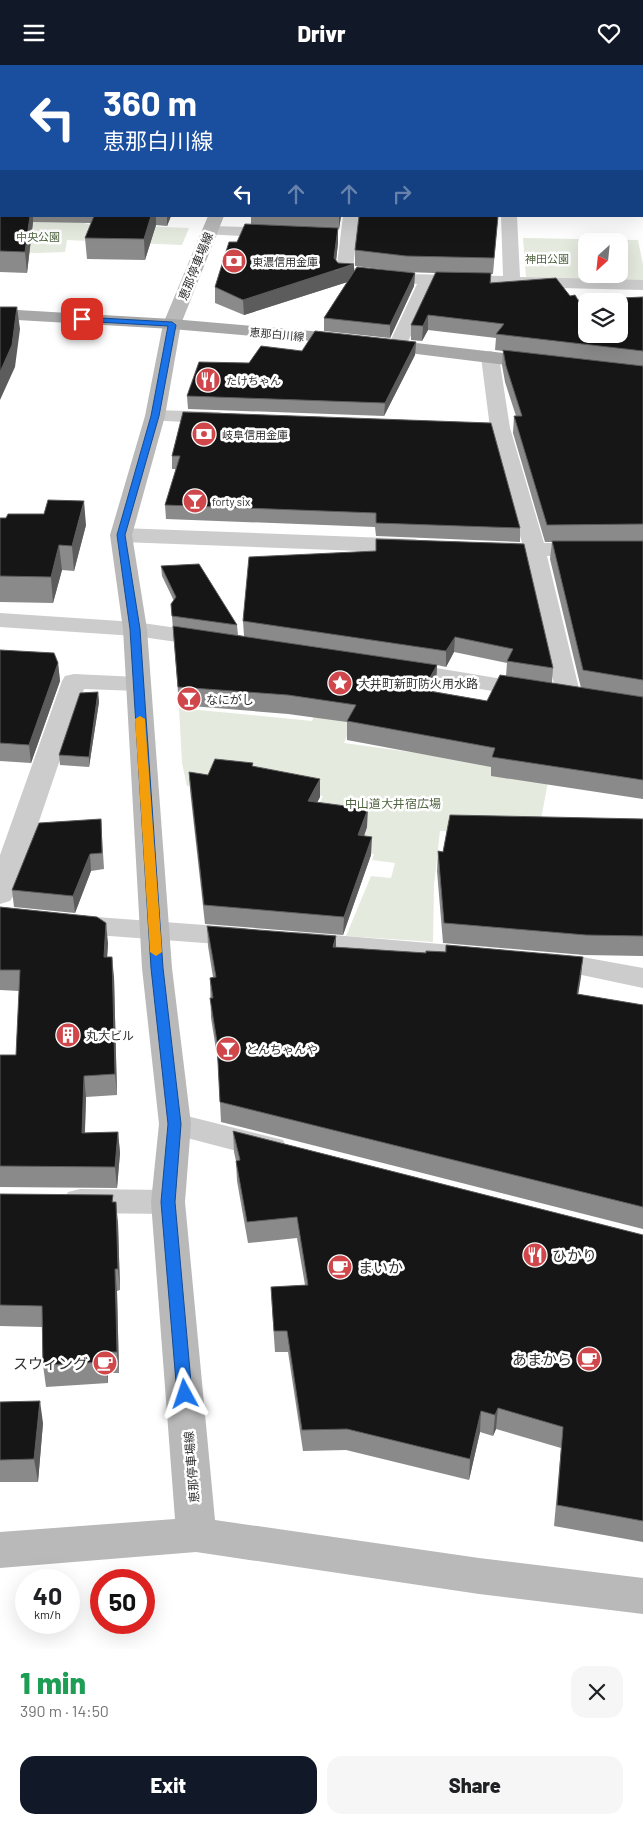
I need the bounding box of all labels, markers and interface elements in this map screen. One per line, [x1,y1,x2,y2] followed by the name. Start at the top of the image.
[20,19,48,47] icon: menu
[595,19,623,47] icon: heart
[297,20,346,46] text: Drivr
[103,81,197,123] text: 360 m
[20,85,85,150] icon: left
[103,127,213,153] text: 恵那白川線
[229,180,257,208] icon: left
[282,180,310,208] icon: ahead
[335,180,363,208] icon: ahead
[388,180,416,208] icon: right
[16,230,60,243] park label: 中央公園
[175,230,215,302] street label: 恵那停車場線
[578,233,628,283] north arrow
[578,233,628,343] map controls
[221,248,247,274] bank icon: 東濃信用金庫
[525,252,569,265] park label: 神田公園
[252,255,318,268] place label: 東濃信用金庫
[578,293,628,343] button: layers
[61,298,103,340] pin
[68,305,96,333] icon: arrive
[249,325,305,343] street label: 恵那白川線
[195,367,221,393] restaurant icon: たけちゃん
[226,374,281,387] place label: たけちゃん
[191,421,217,447] bank icon: 岐阜信用金庫
[222,428,288,441] place label: 岐阜信用金庫
[182,488,208,514] bar icon: forty six
[212,495,250,508] place label: forty six
[327,670,353,696] place icon: 大井町新町防火用水路
[358,676,478,690] place label: 大井町新町防火用水路
[176,686,202,712] bar icon: なにがし
[206,692,254,706] place label: なにがし
[345,796,441,810] park label: 中山道大井宿広場
[55,1022,81,1048] building icon: 丸大ビル
[86,1028,134,1042] place label: 丸大ビル
[215,1036,241,1062] bar icon: とんちゃんや
[246,1042,318,1056] place label: とんちゃんや
[522,1242,548,1268] restaurant icon: ひかり
[552,1246,597,1264] place label: ひかり
[327,1254,353,1280] cafe icon: まいか
[358,1258,403,1276] place label: まいか
[576,1346,602,1372] cafe icon: あまから
[92,1350,118,1376] cafe icon: スウィング
[512,1350,572,1368] place label: あまから
[13,1354,88,1372] place label: スウィング
[158,1367,210,1419] position arrow
[181,1431,201,1503] street label: 恵那停車場線
[90,1569,155,1634] speed limit sign: 50
[33,1580,62,1610] text: 40
[34,1607,61,1621] text: km/h
[20,1664,86,1700] text: 1 min
[571,1666,623,1718] button: close
[20,1701,109,1720] text: 390 m · 14:50
[20,1756,317,1814] button: Exit
[327,1756,623,1814] button: Share

